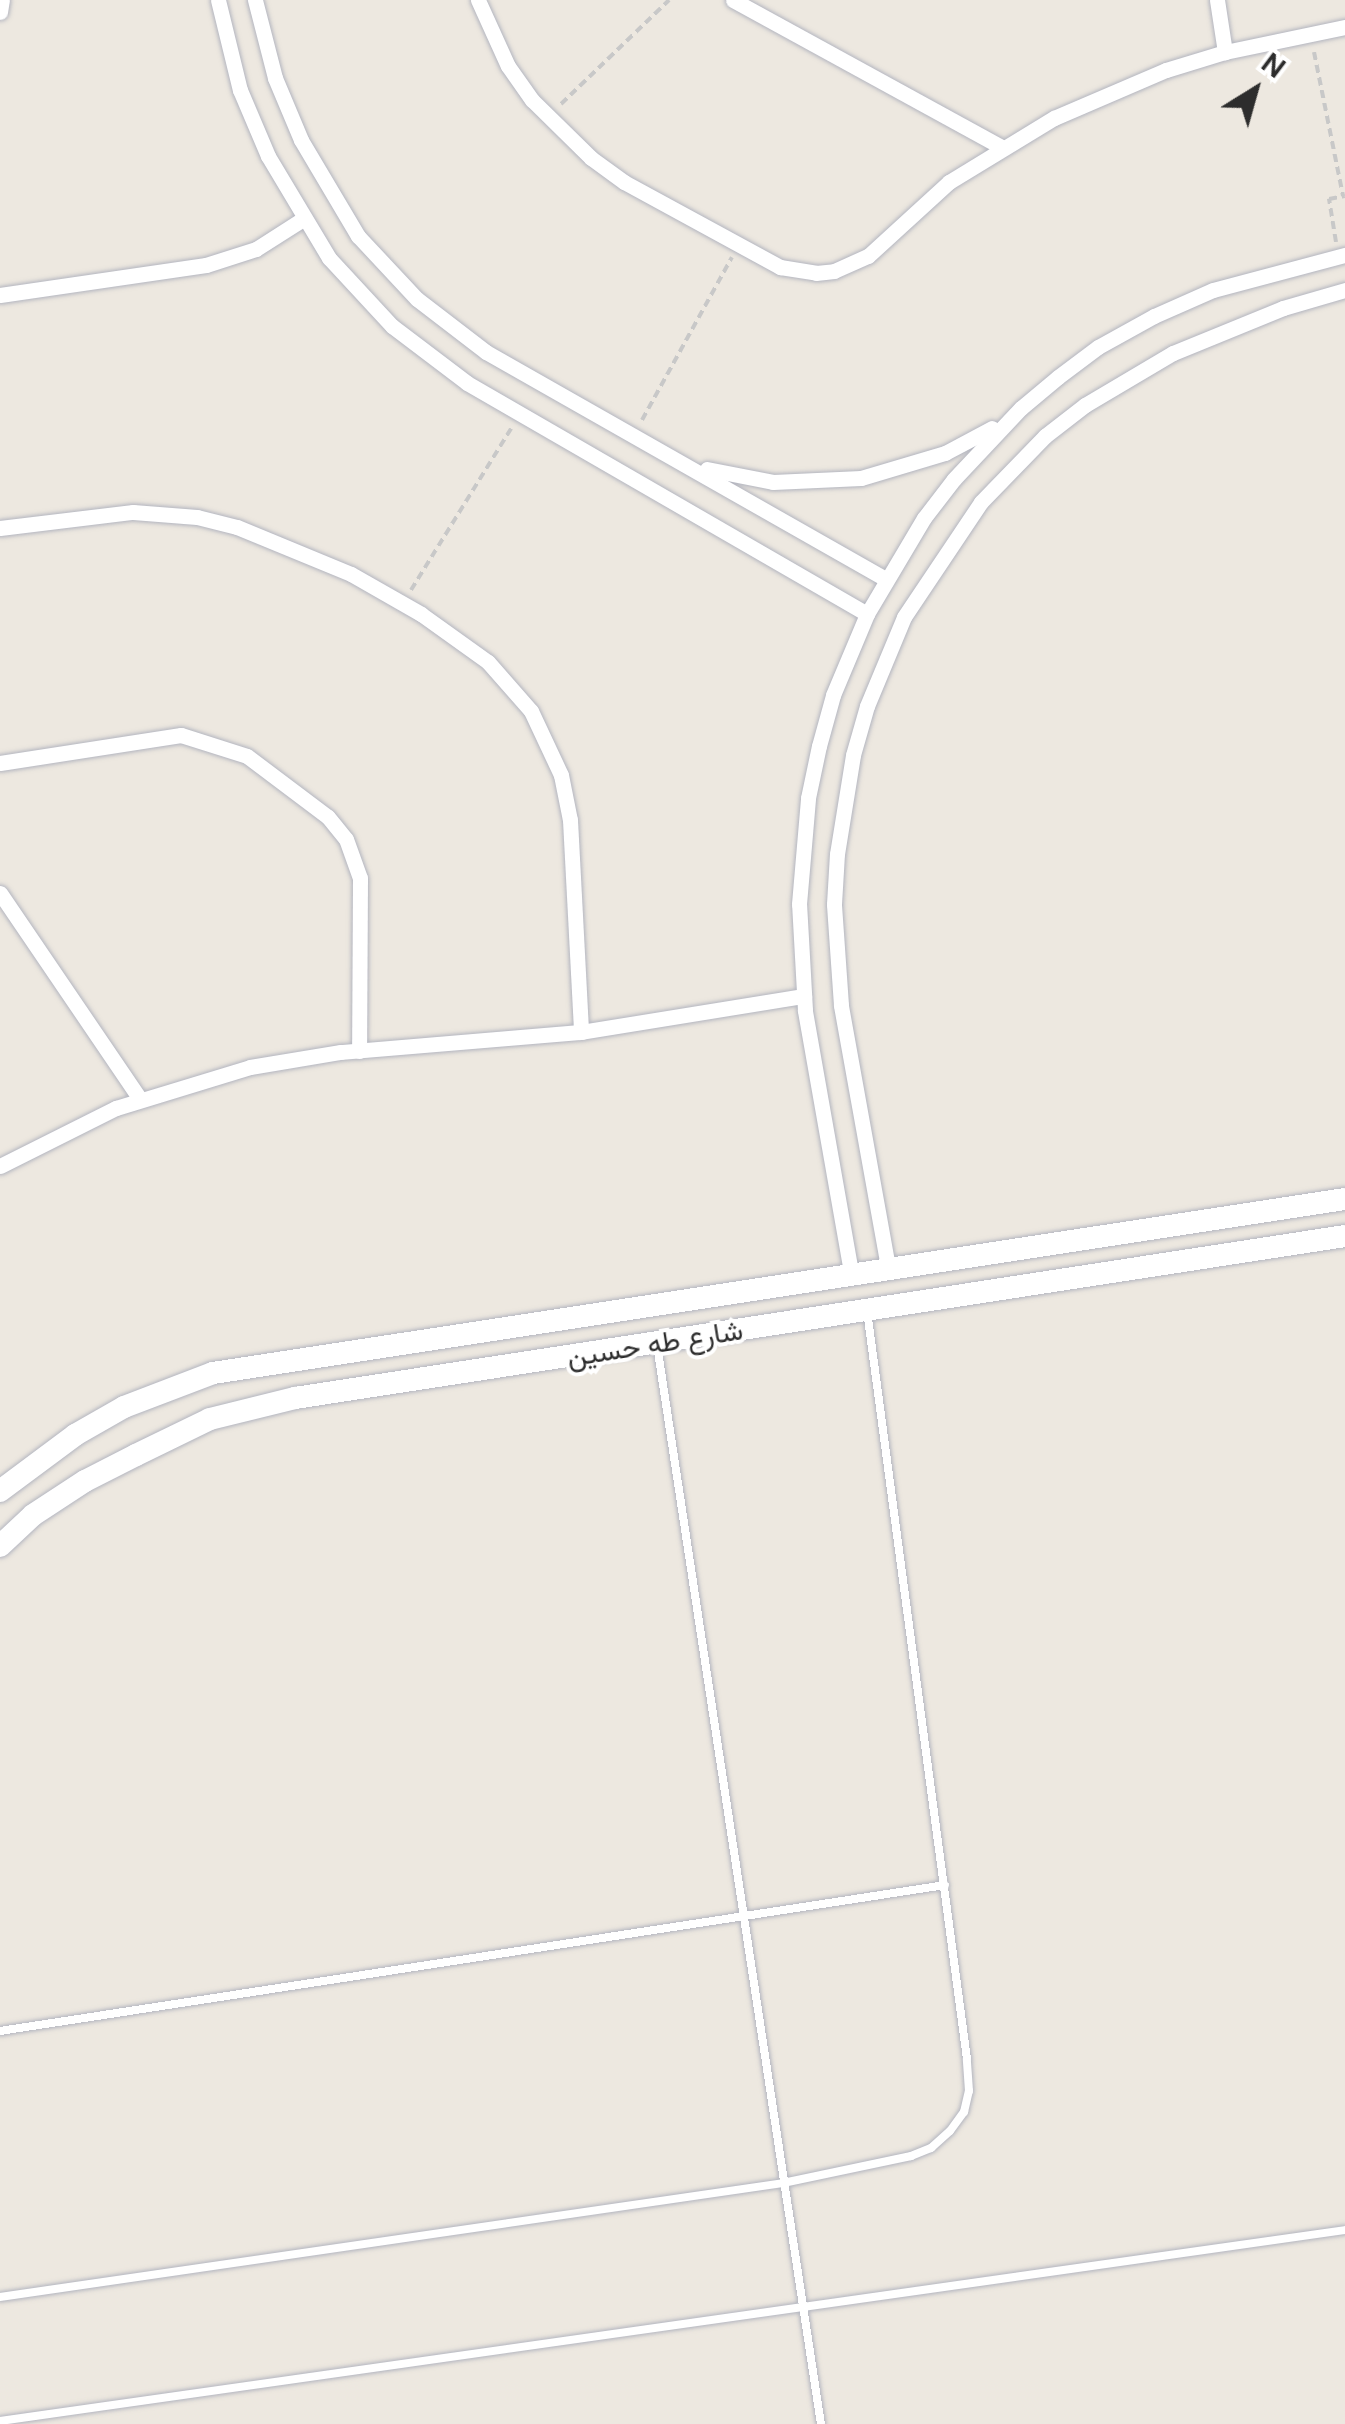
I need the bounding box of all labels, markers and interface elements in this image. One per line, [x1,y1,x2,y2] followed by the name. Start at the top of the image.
[1205,40,1305,140] north arrow
[1254,45,1293,87] text: N
[565,1314,745,1374] street label: شارع طه حسين

